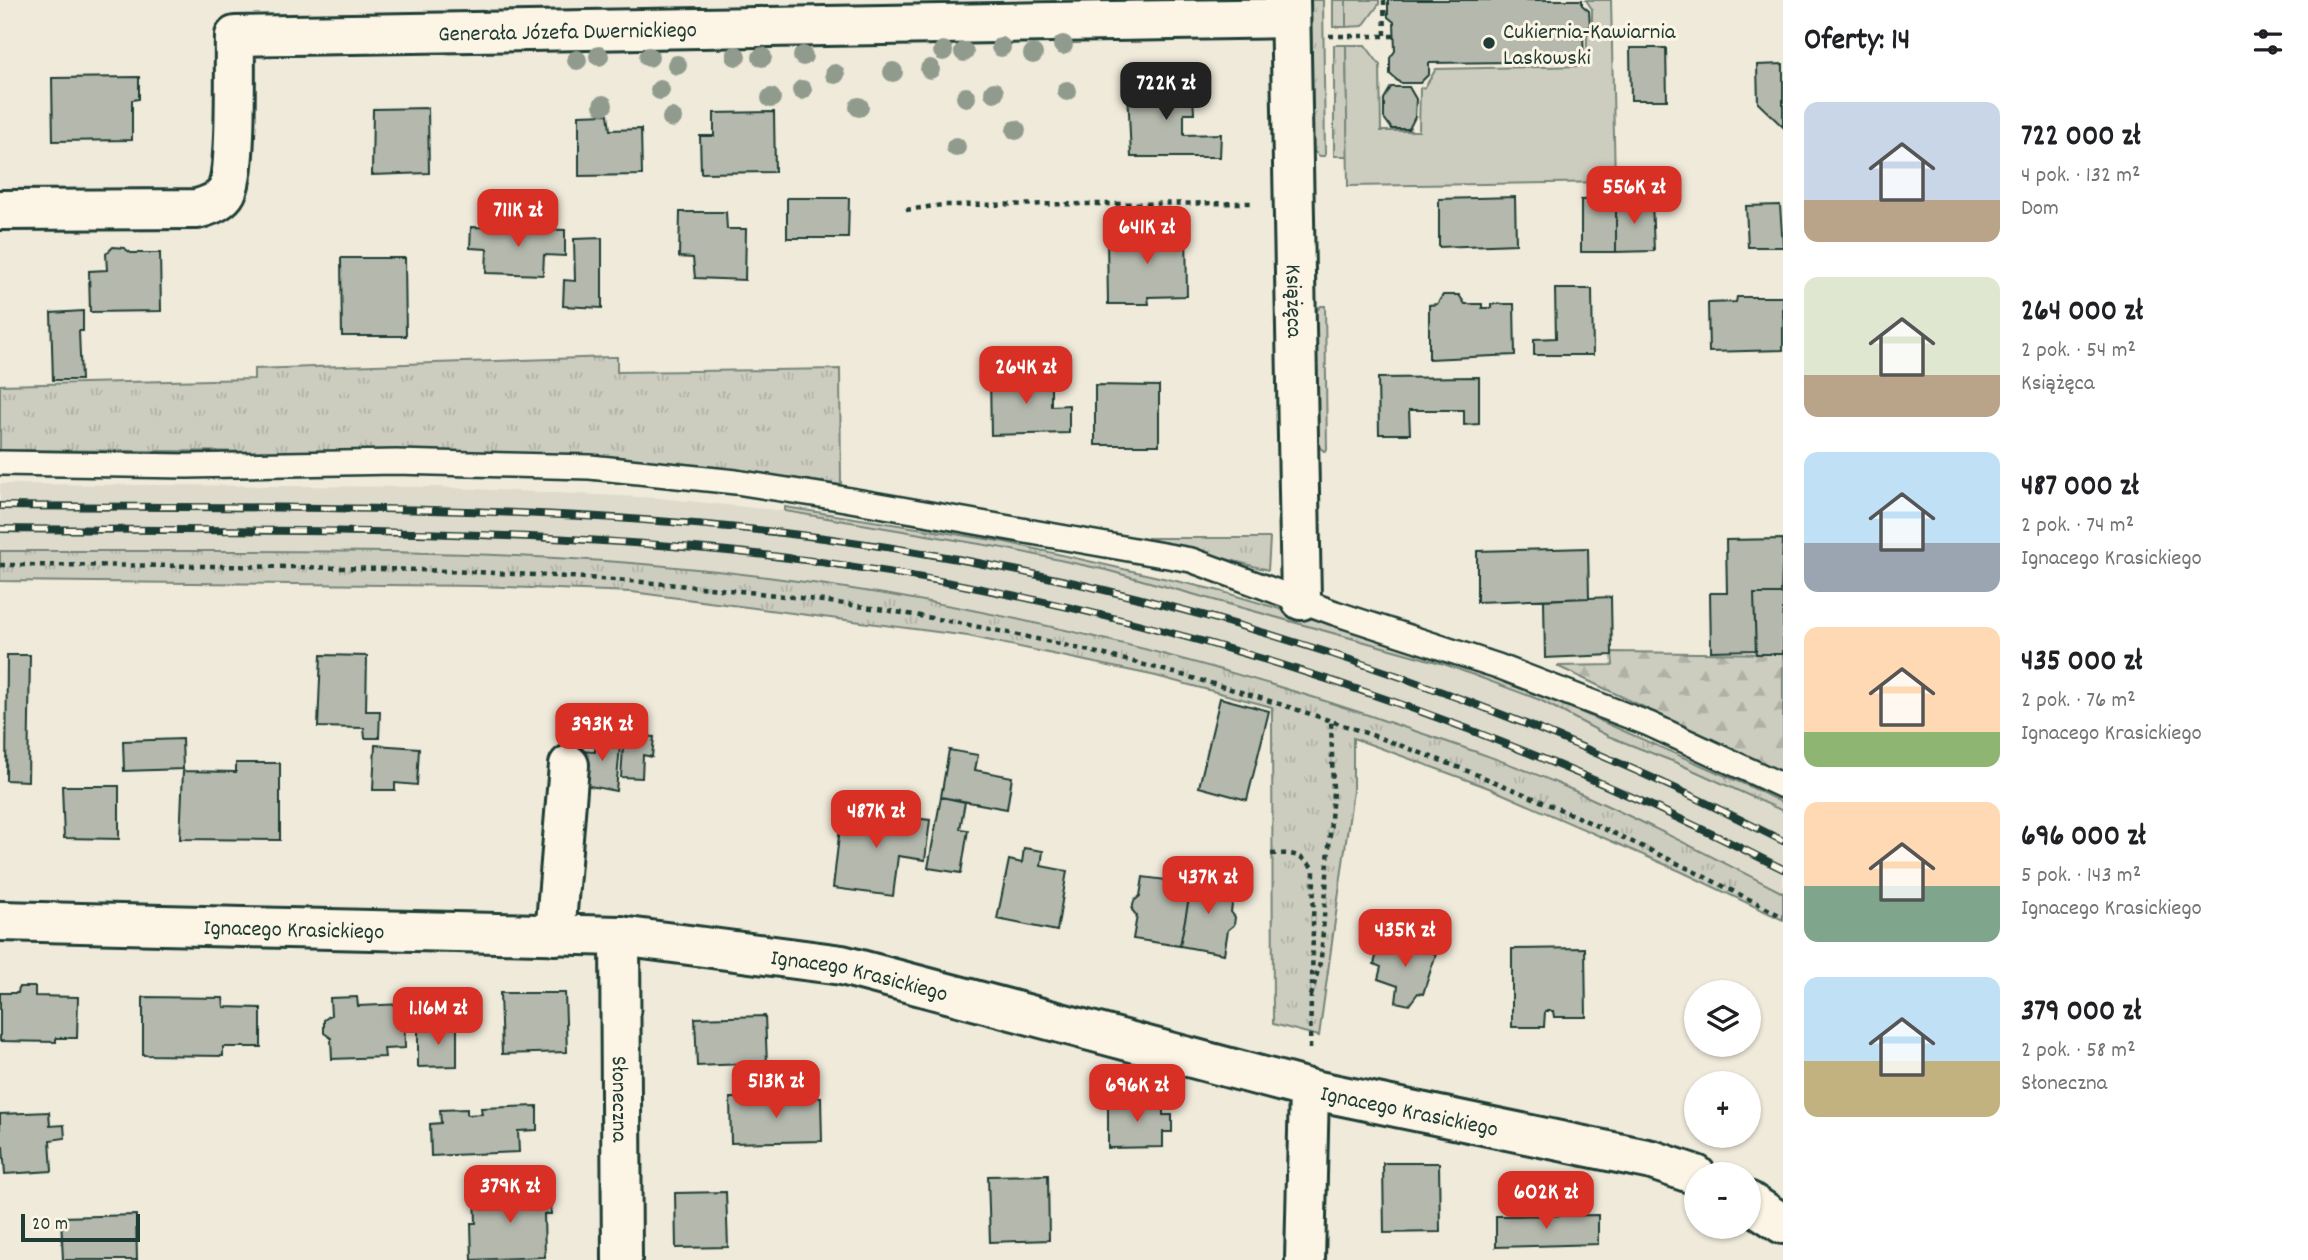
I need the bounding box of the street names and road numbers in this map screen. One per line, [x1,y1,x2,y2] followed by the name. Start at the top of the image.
[438,15,697,53] street label: Generała Józefa Dwernickiego
[1275,264,1309,339] street label: Książęca
[203,913,385,950] street label: Ignacego Krasickiego
[768,943,951,1012] street label: Ignacego Krasickiego
[601,1056,634,1144] street label: Słoneczna
[1317,1079,1501,1148] street label: Ignacego Krasickiego

